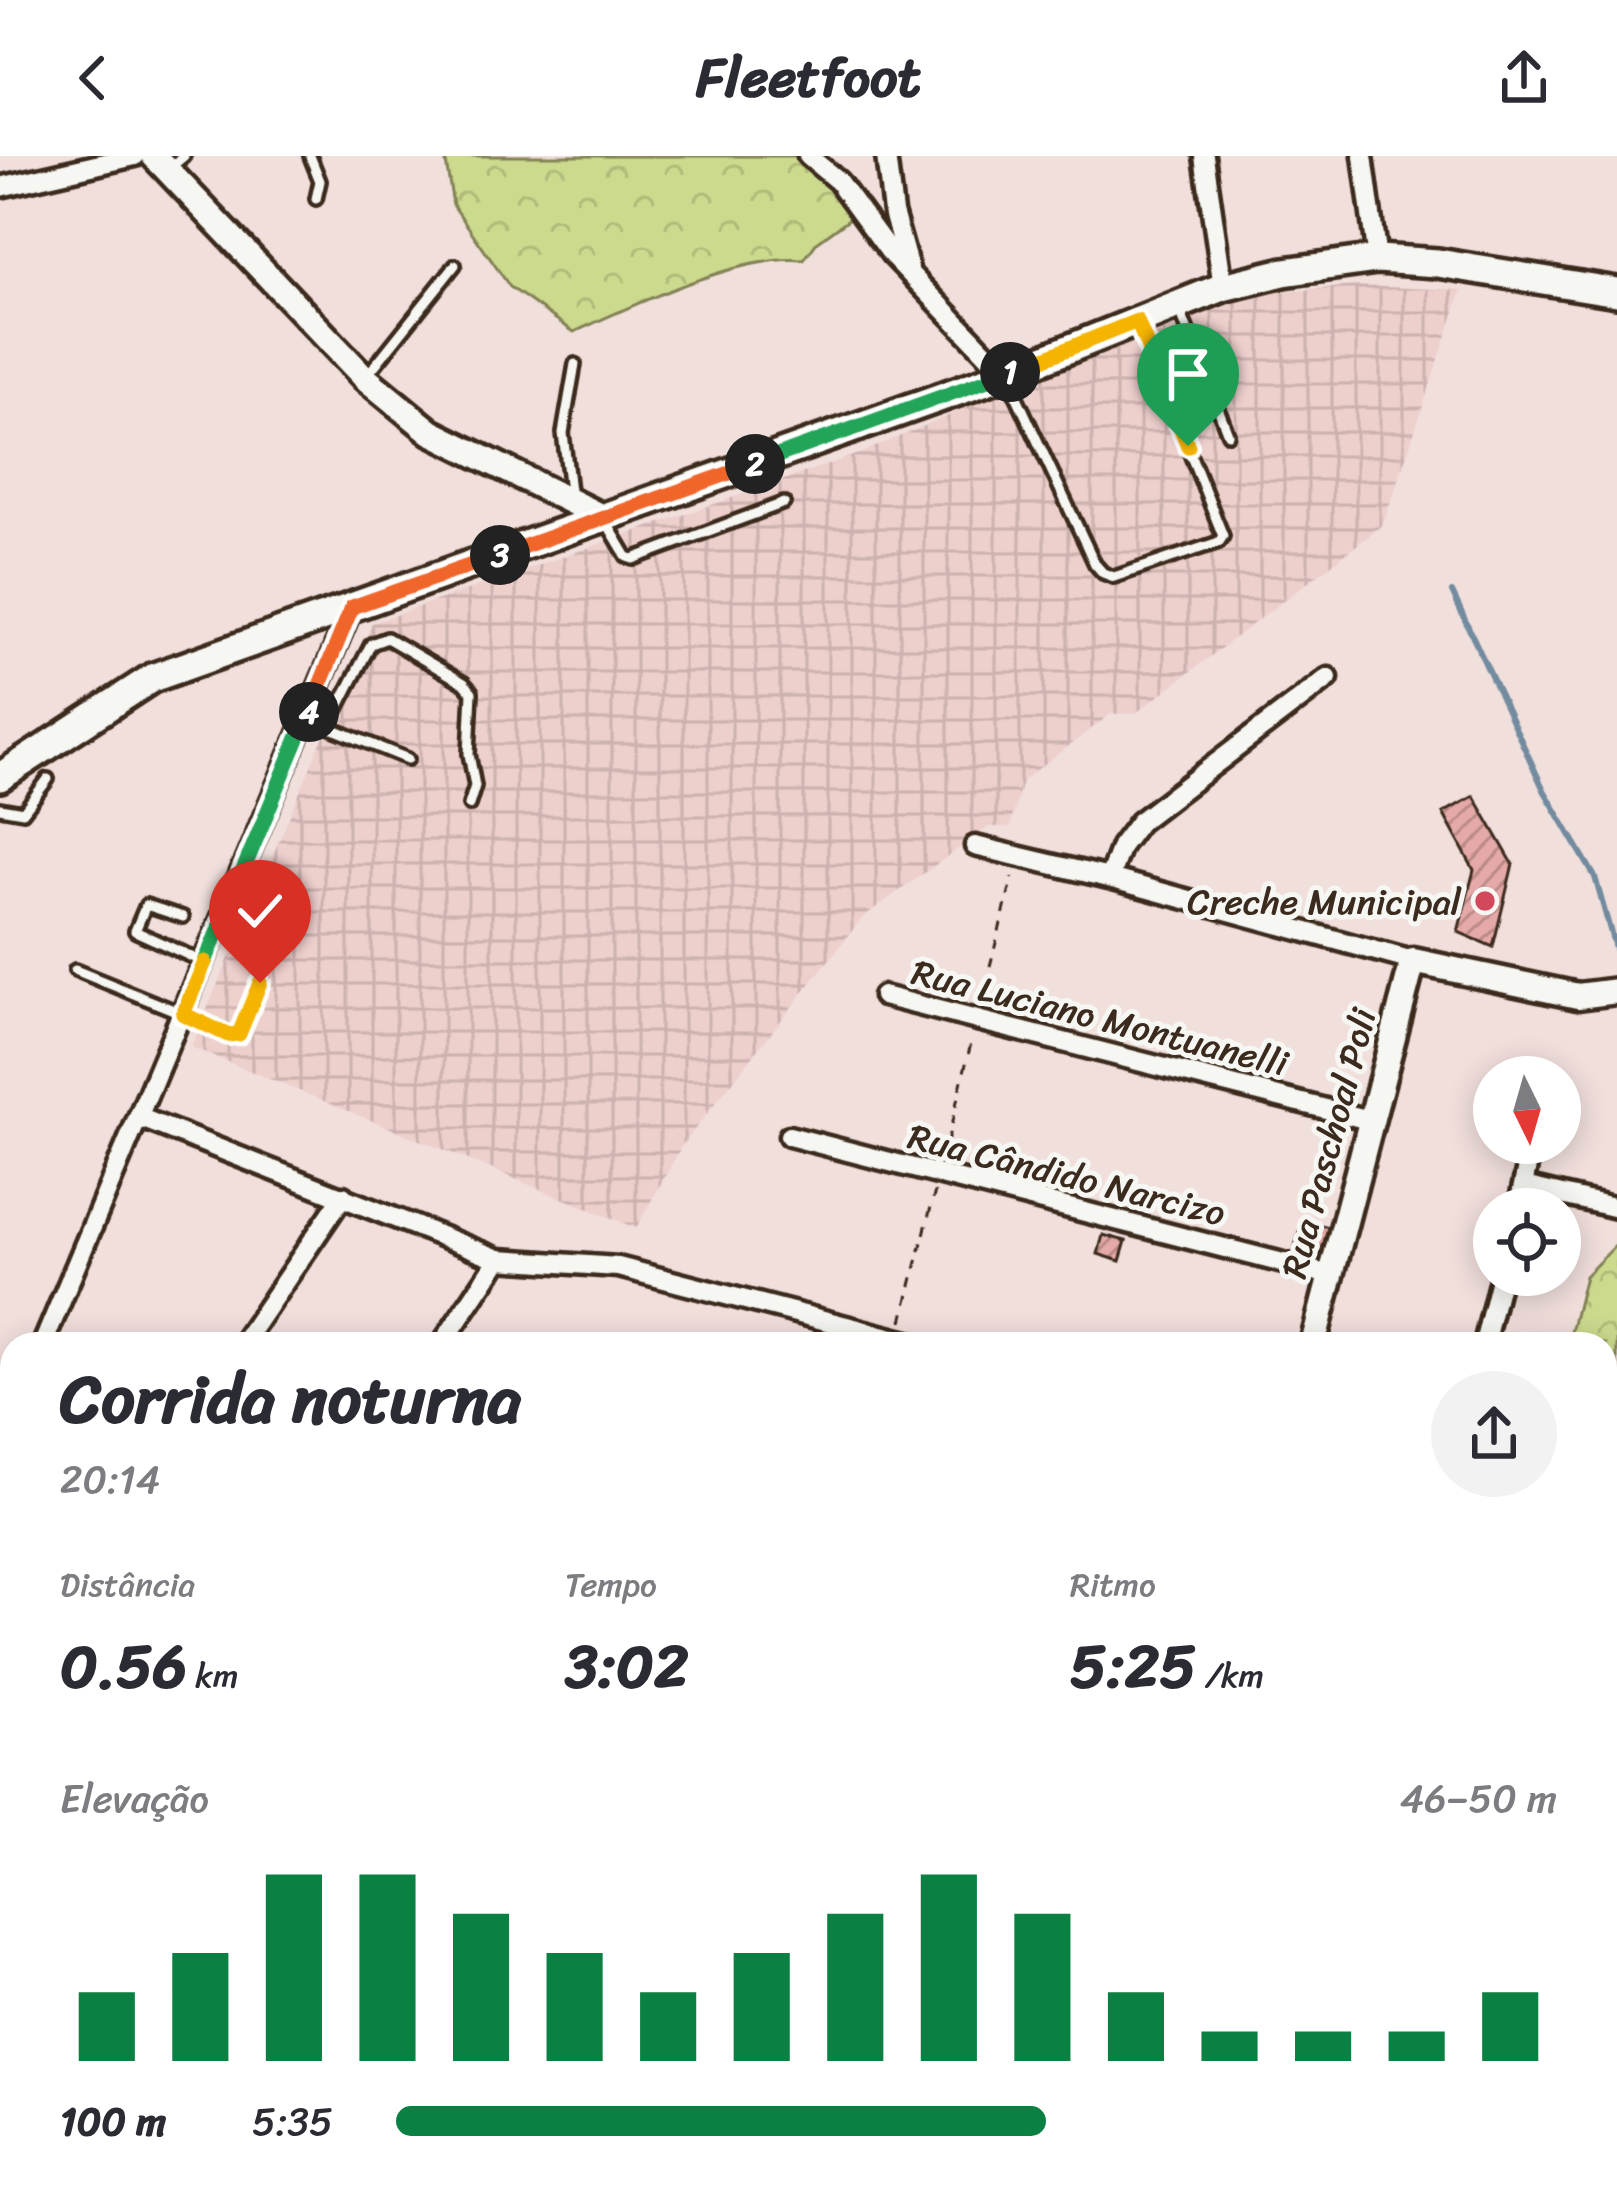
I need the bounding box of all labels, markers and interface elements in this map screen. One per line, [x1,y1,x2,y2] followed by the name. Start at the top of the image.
[696,30,921,126] text: Fleetfoot
[60,45,126,111] icon: back
[1491,45,1557,111] icon: share
[1137,323,1239,446] pin
[1155,341,1221,407] icon: arrive
[980,342,1040,402] pin: 1
[1003,343,1017,401] text: 1
[725,434,785,494] pin: 2
[745,435,765,493] text: 2
[470,525,530,585] pin: 3
[491,526,509,584] text: 3
[279,682,339,742] pin: 4
[299,683,319,741] text: 4
[209,860,311,983] pin
[1187,870,1462,934] place label: Creche Municipal
[227,878,293,944] icon: check
[1472,888,1498,914] marker: Creche Municipal
[905,940,1296,1096] street label: Rua Luciano Montuanelli
[1262,1000,1396,1285] street label: Rua Paschoal Poli
[1473,1056,1581,1164] north arrow
[1473,1056,1581,1296] map controls
[901,1105,1232,1245] street label: Rua Cândido Narcizo
[1473,1188,1581,1296] button: locate
[60,1341,521,1458] text: Corrida noturna
[1431,1371,1557,1497] button: share
[60,1445,160,1514] text: 20:14
[60,1556,195,1614] text: Distância
[565,1556,657,1614] text: Tempo
[1070,1556,1156,1614] text: Ritmo
[60,1614,187,1720] text: 0.56
[565,1614,689,1720] text: 3:02
[1070,1614,1196,1720] text: 5:25
[187,1647,238,1705] text: km
[1196,1647,1264,1705] text: /km
[60,1764,209,1833] text: Elevação
[1400,1764,1557,1833] text: 46–50 m
[60,2087,166,2156] text: 100 m
[252,2087,333,2156] text: 5:35

